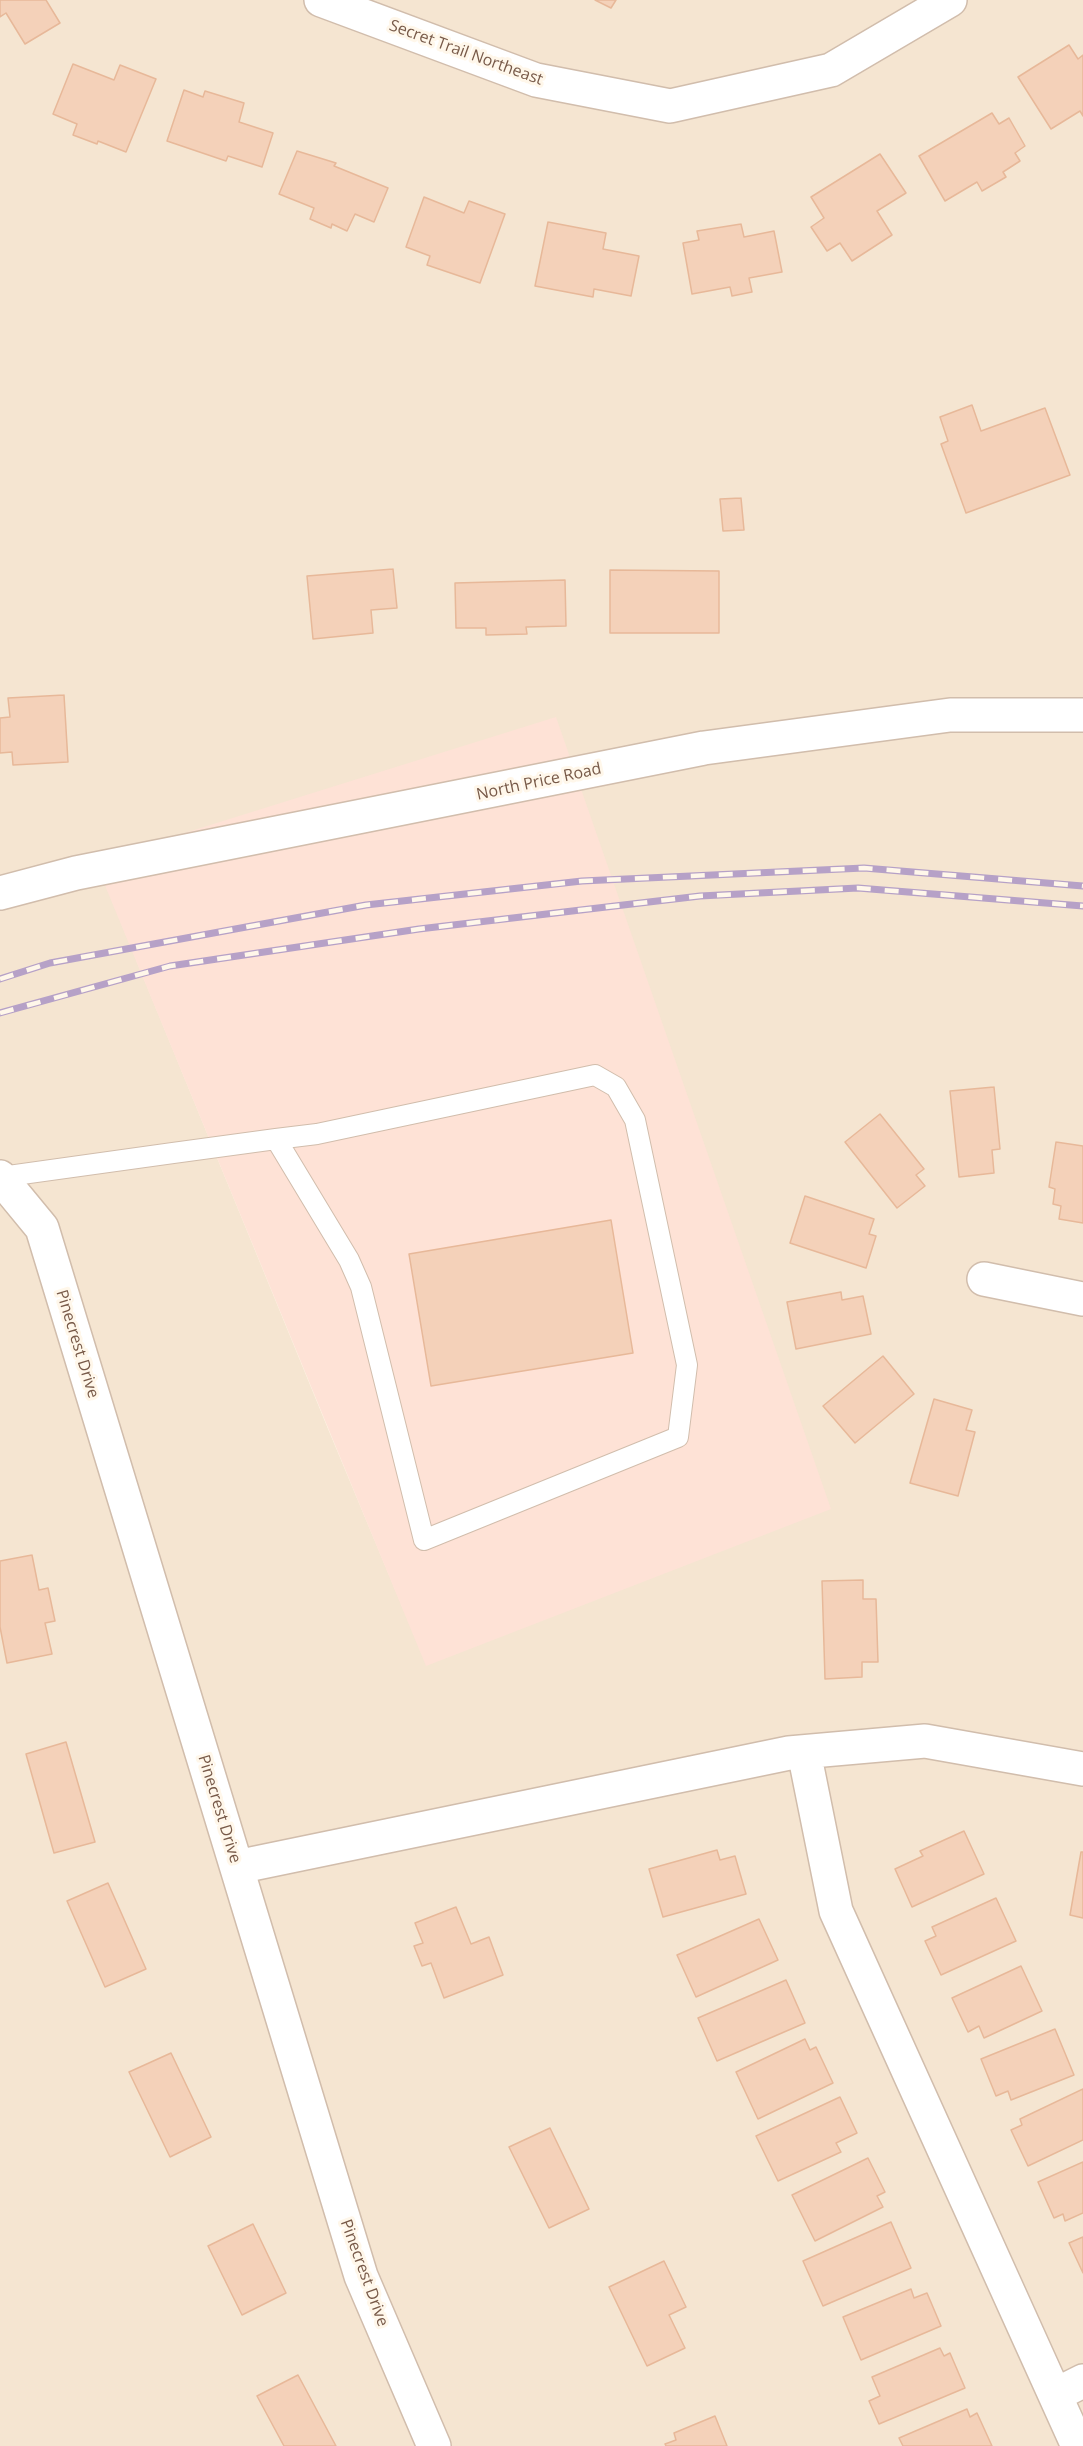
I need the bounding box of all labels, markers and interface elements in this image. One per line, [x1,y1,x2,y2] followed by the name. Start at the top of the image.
[387,16,545,90] street label: Secret Trail Northeast
[475,759,603,805] street label: North Price Road
[51,1287,103,1401] street label: Pinecrest Drive
[193,1752,245,1866] street label: Pinecrest Drive
[336,2217,392,2329] street label: Pinecrest Drive

